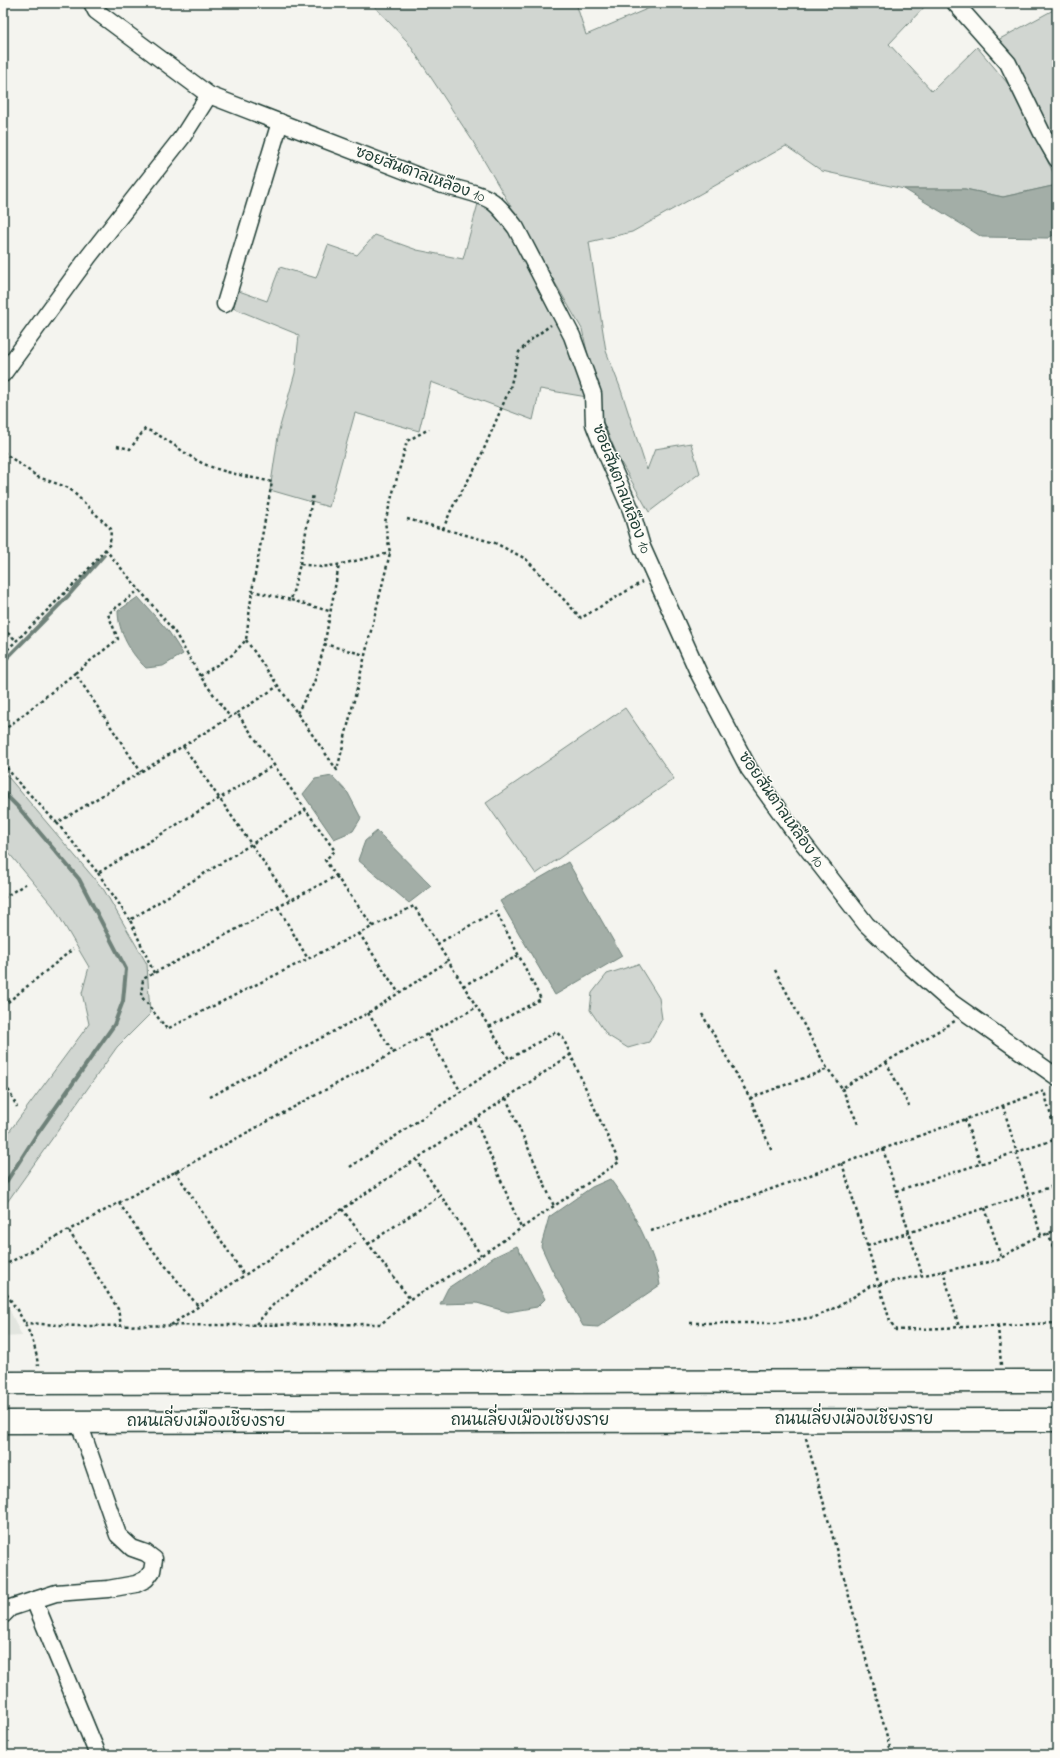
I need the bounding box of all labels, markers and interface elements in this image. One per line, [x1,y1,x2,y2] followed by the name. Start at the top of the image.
[351,139,489,210] street label: ซอยสันตาลเหลือง 10
[585,420,658,557] street label: ซอยสันตาลเหลือง 10
[732,746,831,873] street label: ซอยสันตาลเหลือง 10
[775,1403,933,1432] street label: ถนนเลี่ยงเมืองเชียงราย
[451,1404,609,1433] street label: ถนนเลี่ยงเมืองเชียงราย
[127,1405,285,1434] street label: ถนนเลี่ยงเมืองเชียงราย

